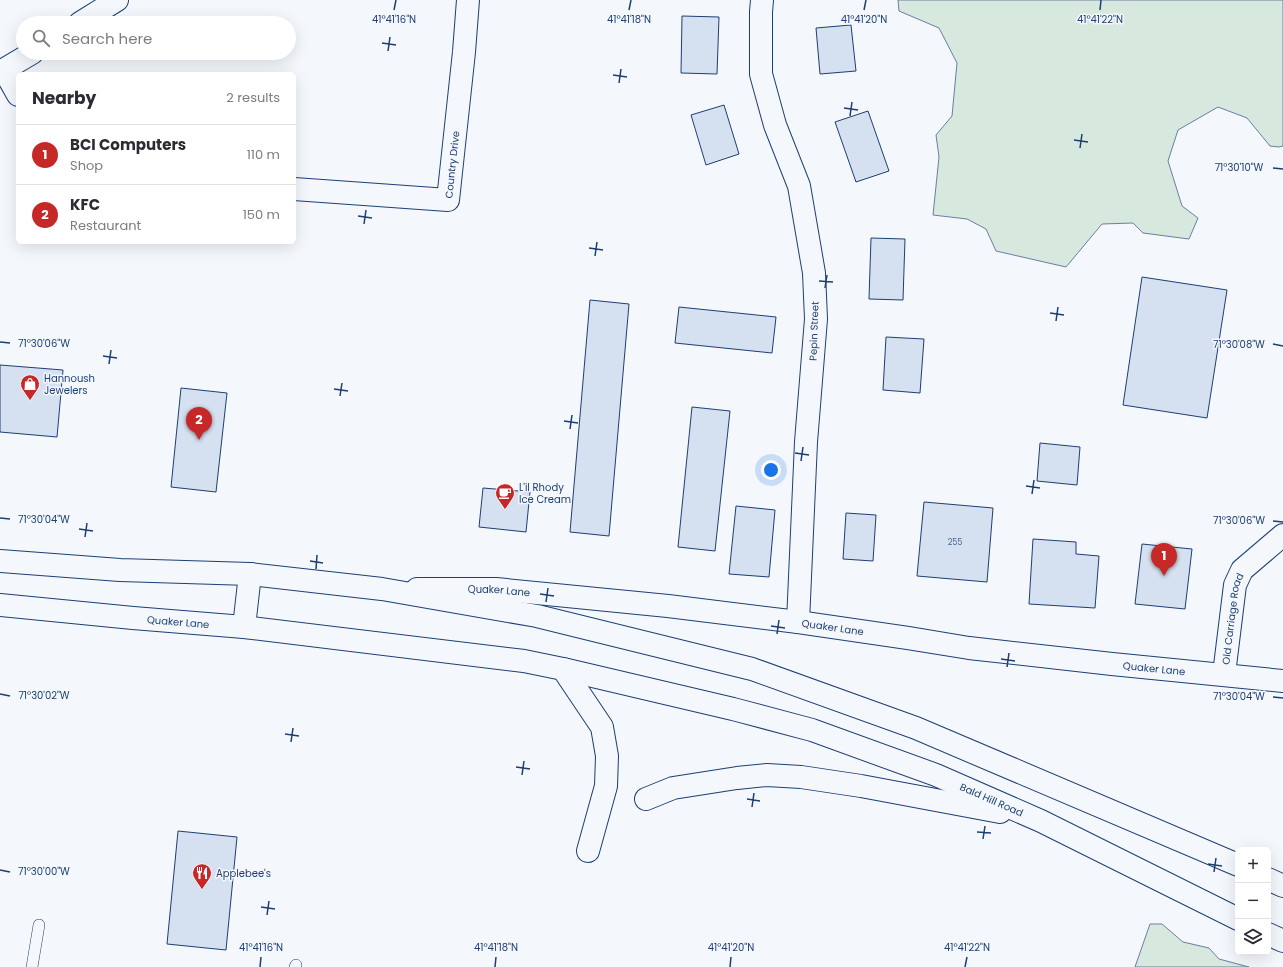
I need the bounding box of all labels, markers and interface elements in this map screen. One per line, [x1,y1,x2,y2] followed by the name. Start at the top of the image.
[372,12,416,27] text: 41°41'16"N
[607,12,651,27] text: 41°41'18"N
[841,12,887,27] text: 41°41'20"N
[1077,12,1123,27] text: 41°41'22"N
[16,16,296,60] search box
[30,27,52,49] icon: search
[62,28,152,49] text: Search here
[32,86,96,110] text: Nearby
[226,88,280,107] text: 2 results
[441,130,463,199] street label: Country Drive
[70,134,186,155] text: BCI Computers
[43,145,47,164] text: 1
[247,145,280,164] text: 110 m
[70,156,103,175] text: Shop
[1215,160,1264,175] text: 71°30'10"W
[70,194,100,215] text: KFC
[41,205,49,224] text: 2
[243,205,280,224] text: 150 m
[70,216,141,235] text: Restaurant
[805,301,823,361] street label: Pepin Street
[18,336,70,351] text: 71°30'06"W
[1213,337,1265,352] text: 71°30'08"W
[44,371,95,398] place label: Hannoush Jewelers
[19,373,41,401] shop icon: Hannoush Jewelers
[186,407,212,440] pin: 2
[761,460,781,480] your location
[519,480,571,507] place label: L'il Rhody Ice Cream
[494,482,516,510] cafe icon: L'il Rhody Ice Cream
[18,512,70,527] text: 71°30'04"W
[1213,513,1265,528] text: 71°30'06"W
[948,537,962,548] house number: 255
[1151,543,1177,576] pin: 1
[1218,570,1247,665] street label: Old Carriage Road
[468,581,531,600] street label: Quaker Lane
[146,612,210,632] street label: Quaker Lane
[801,615,865,639] street label: Quaker Lane
[1122,658,1186,679] street label: Quaker Lane
[18,688,70,703] text: 71°30'02"W
[1213,689,1265,704] text: 71°30'04"W
[958,779,1026,820] street label: Bald Hill Road
[1235,847,1271,955] map controls
[1235,847,1271,883] button: +
[191,862,213,890] restaurant icon: Applebee's
[18,864,70,879] text: 71°30'00"W
[216,866,271,881] place label: Applebee's
[1235,883,1271,919] button: −
[1235,919,1271,955] button: layers
[239,940,283,955] text: 41°41'16"N
[474,940,518,955] text: 41°41'18"N
[708,940,754,955] text: 41°41'20"N
[944,940,990,955] text: 41°41'22"N

